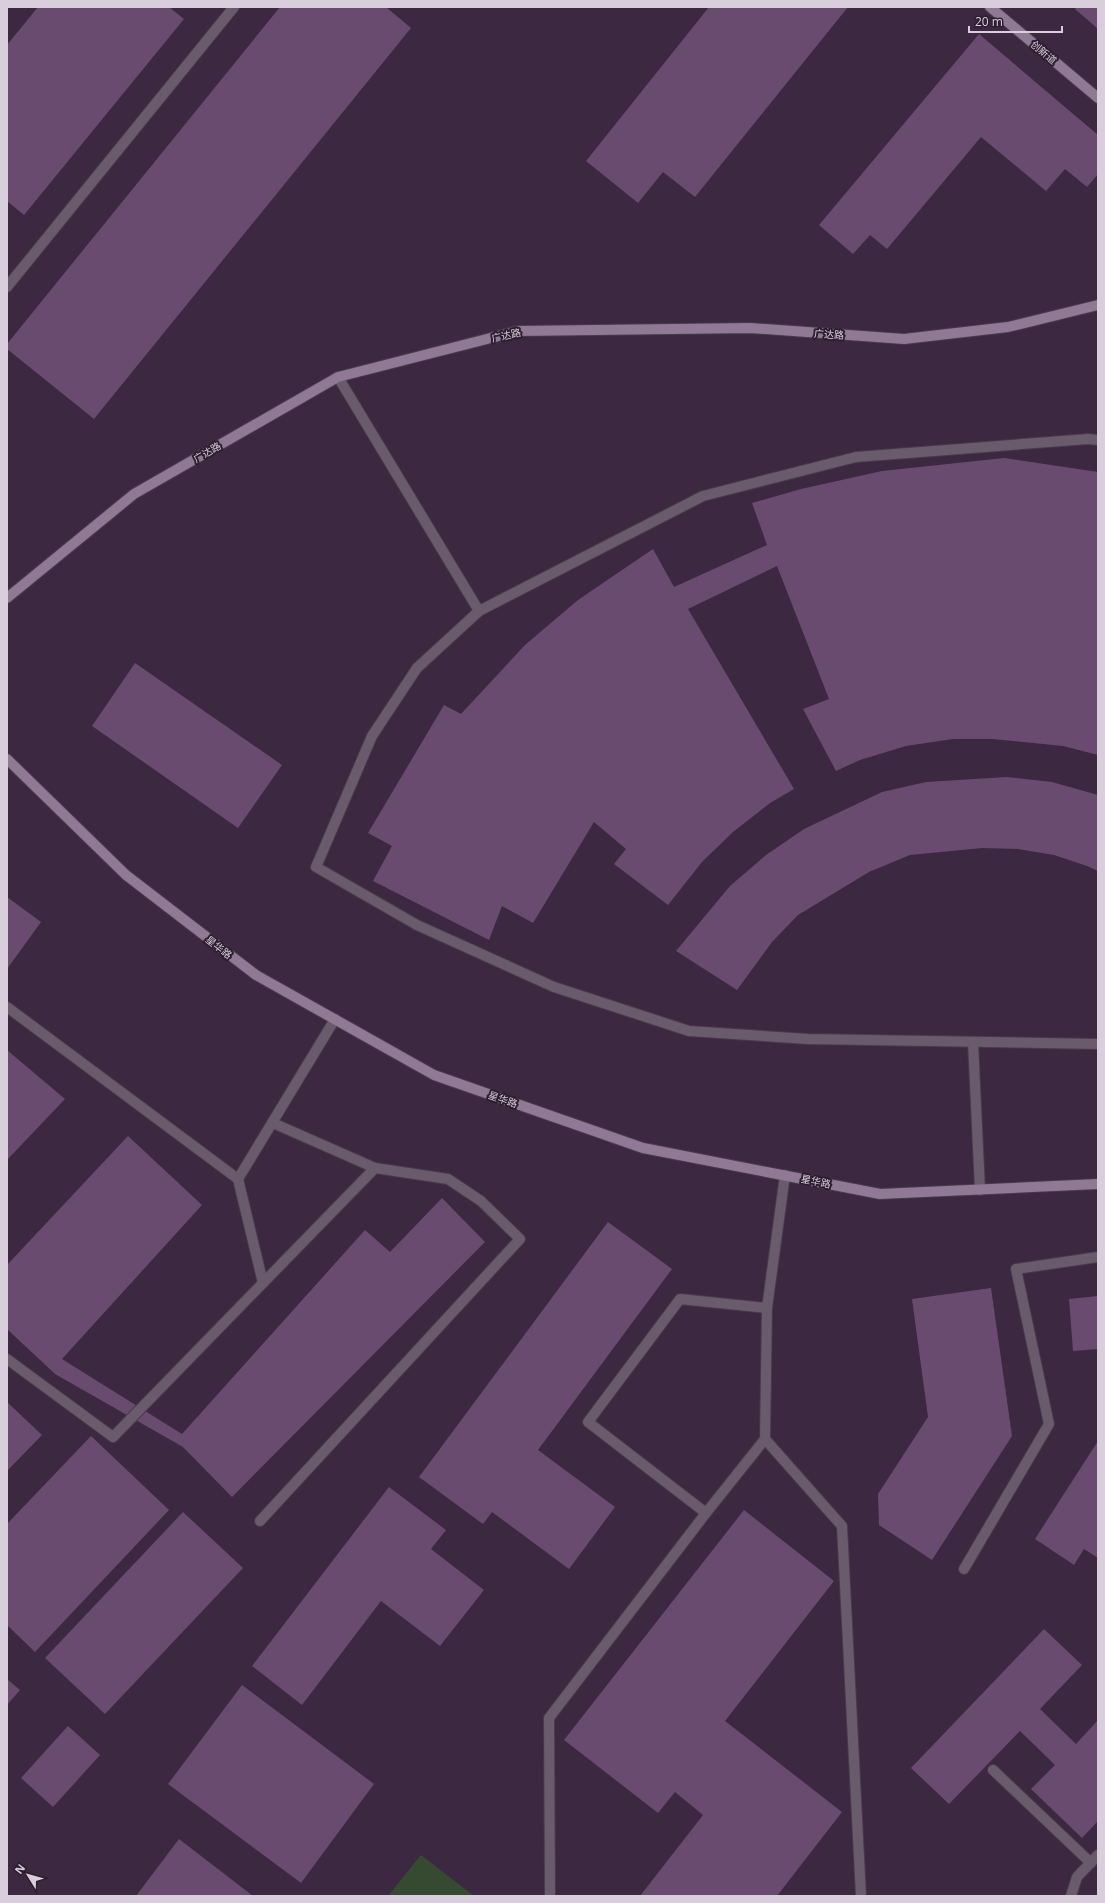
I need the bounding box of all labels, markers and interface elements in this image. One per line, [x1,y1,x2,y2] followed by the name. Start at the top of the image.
[969,8,1062,34] scale bar
[975,13,1003,30] text: 20 m
[1028,37,1060,67] street label: 创新道
[490,325,522,345] street label: 广达路
[814,326,844,342] street label: 广达路
[191,438,223,466] street label: 广达路
[203,932,235,962] street label: 星华路
[487,1087,519,1111] street label: 星华路
[800,1171,832,1191] street label: 星华路
[8,1855,48,1895] north arrow
[11,1861,28,1877] text: N

